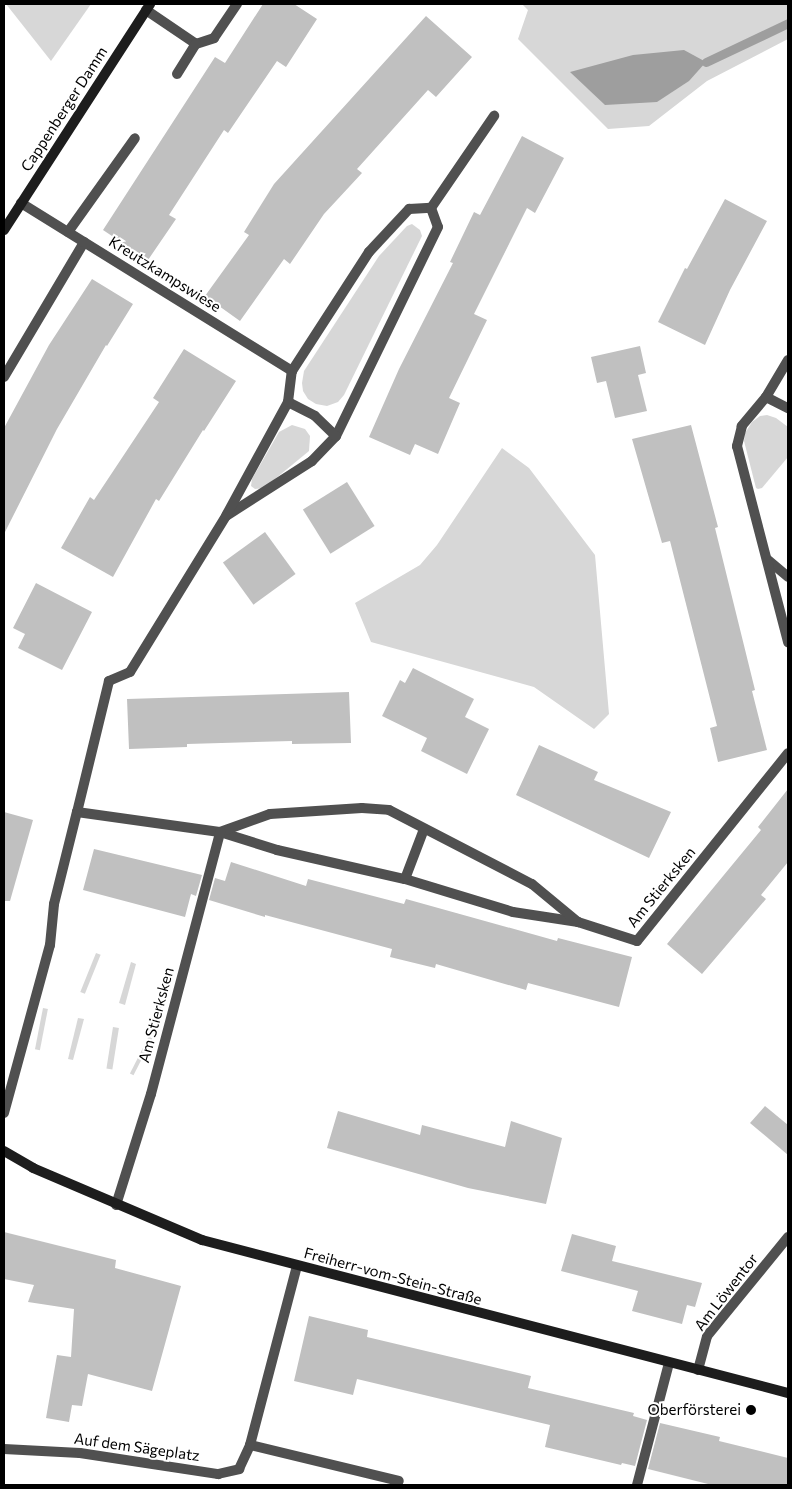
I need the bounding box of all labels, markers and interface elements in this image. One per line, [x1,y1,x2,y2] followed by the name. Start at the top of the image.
[17,43,111,175] street label: Cappenberger Damm
[106,232,224,316] street label: Kreutzkampswiese
[623,843,699,931] street label: Am Stierksken
[135,965,177,1065] street label: Am Stierksken
[302,1244,484,1308] street label: Freiherr-vom-Stein-Straße
[690,1250,762,1334] street label: Am Löwentor
[647,1401,741,1419] place label: Oberförsterei
[745,1404,757,1416] marker: Oberförsterei
[73,1429,201,1465] street label: Auf dem Sägeplatz

